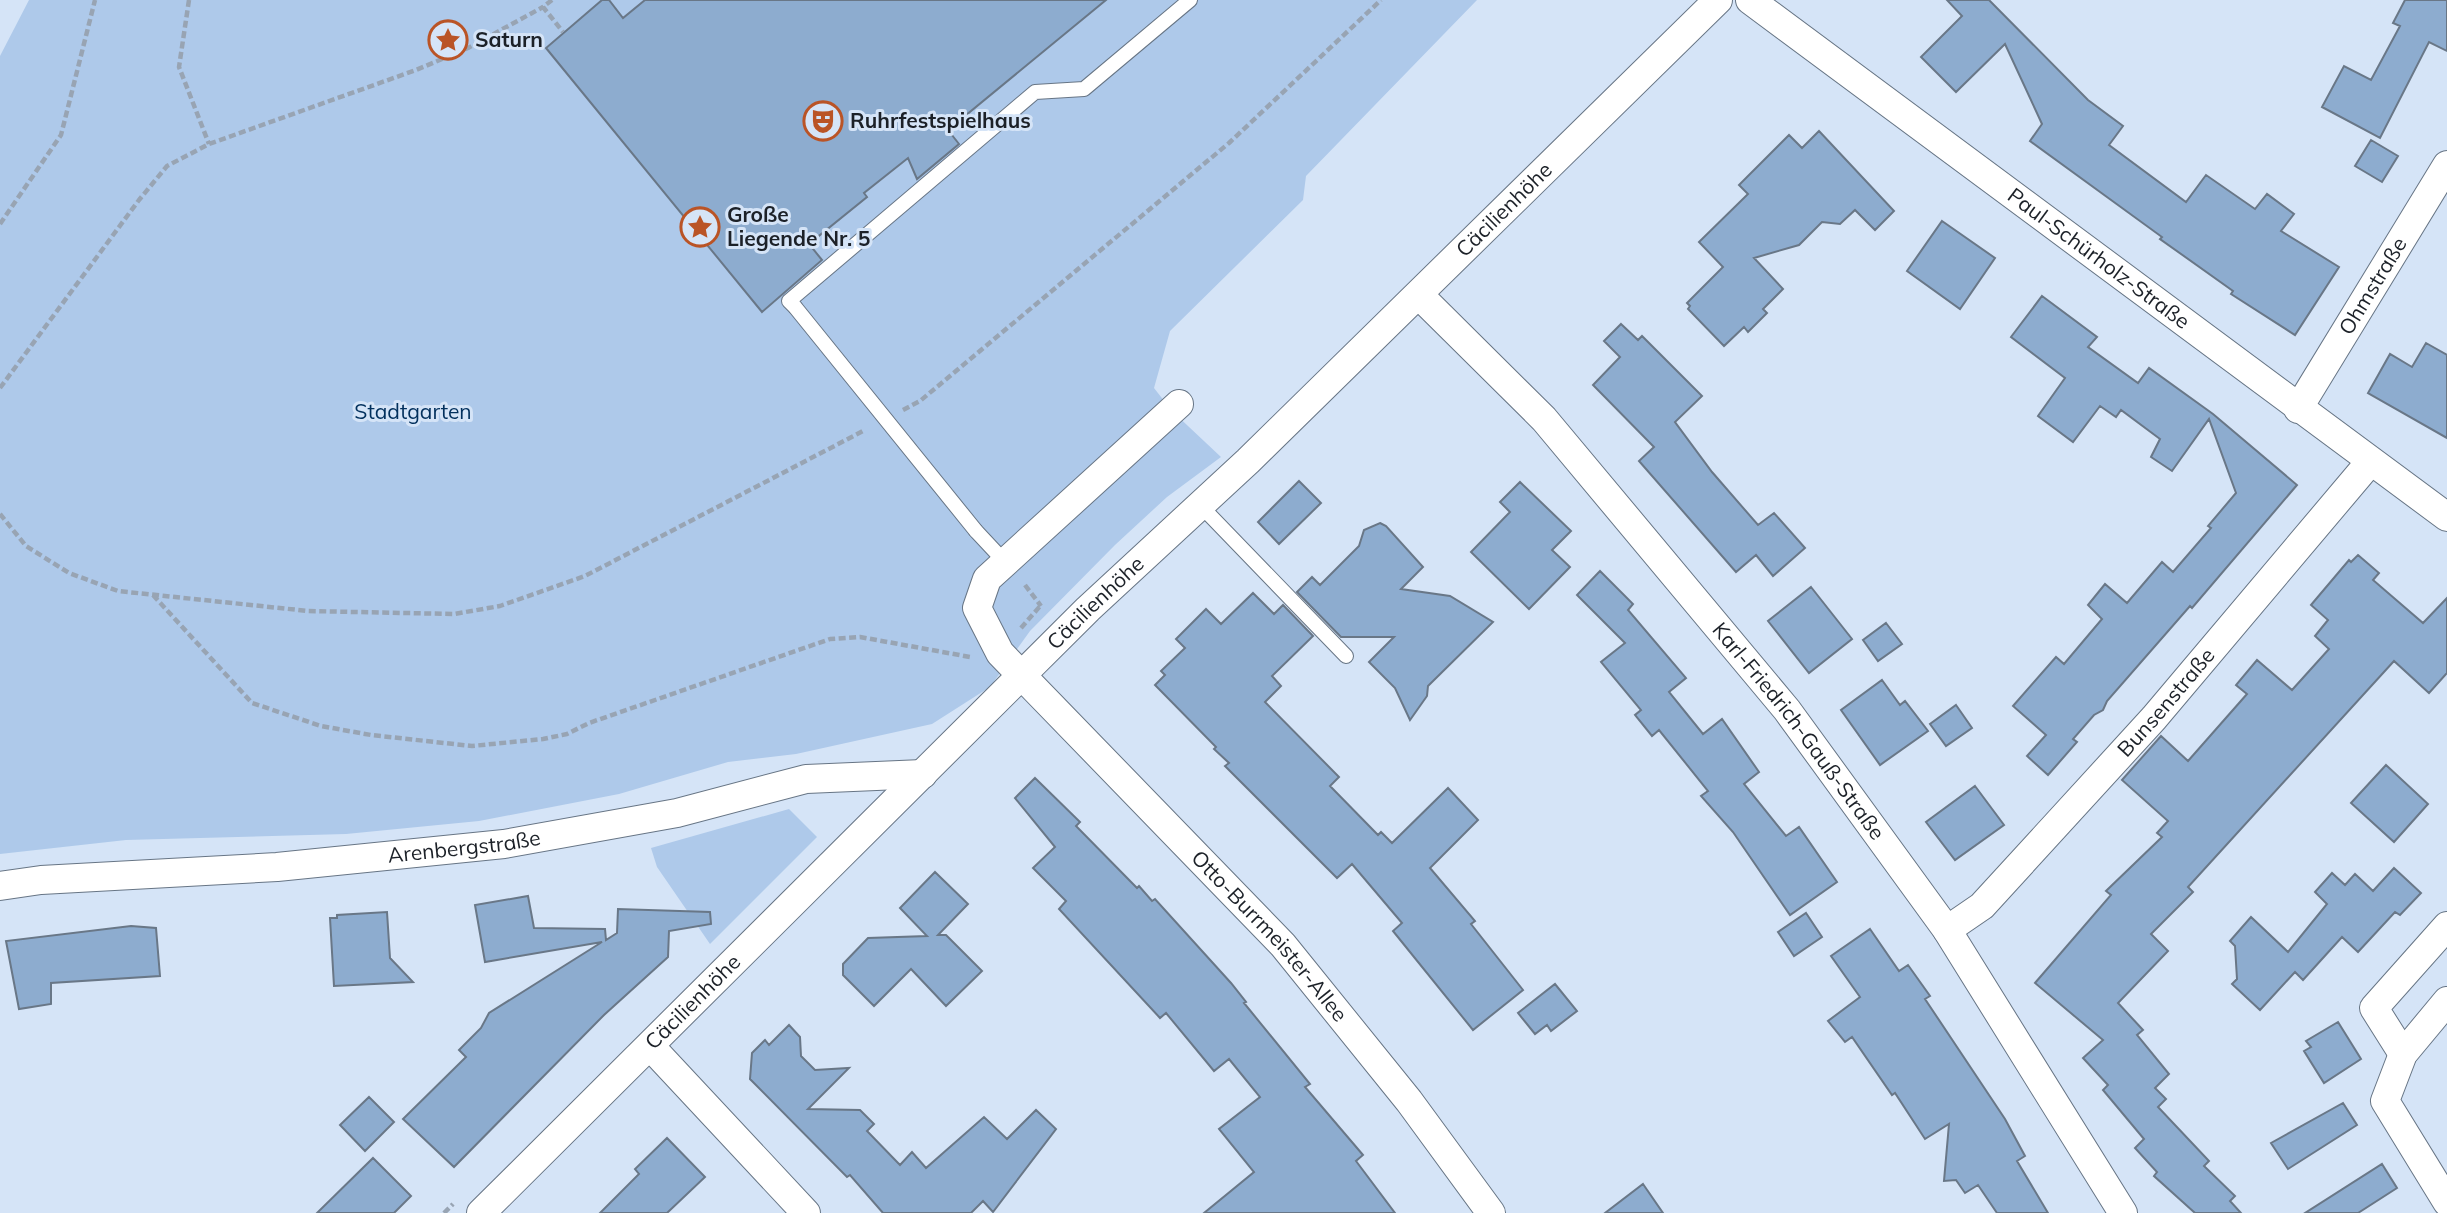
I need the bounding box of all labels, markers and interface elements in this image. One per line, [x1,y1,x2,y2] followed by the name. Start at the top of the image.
[427,19,469,61] place icon: Saturn
[475,26,543,52] place label: Saturn
[802,100,844,142] theatre icon: Ruhrfestspielhaus
[850,107,1031,133] place label: Ruhrfestspielhaus
[1450,156,1557,262] street label: Cäcilienhöhe
[2003,182,2195,334] street label: Paul-Schürholz-Straße
[727,201,870,251] place label: Große Liegende Nr. 5
[679,206,721,248] place icon: Große Liegende Nr. 5
[2333,232,2412,339] street label: Ohmstraße
[354,398,472,424] park label: Stadtgarten
[1041,550,1149,654] street label: Cäcilienhöhe
[1707,617,1891,844] street label: Karl-Friedrich-Gauß-Straße
[2111,642,2220,762] street label: Bunsenstraße
[386,824,542,868] street label: Arenbergstraße
[1186,845,1354,1027] street label: Otto-Burrmeister-Allee
[639,948,745,1054] street label: Cäcilienhöhe

